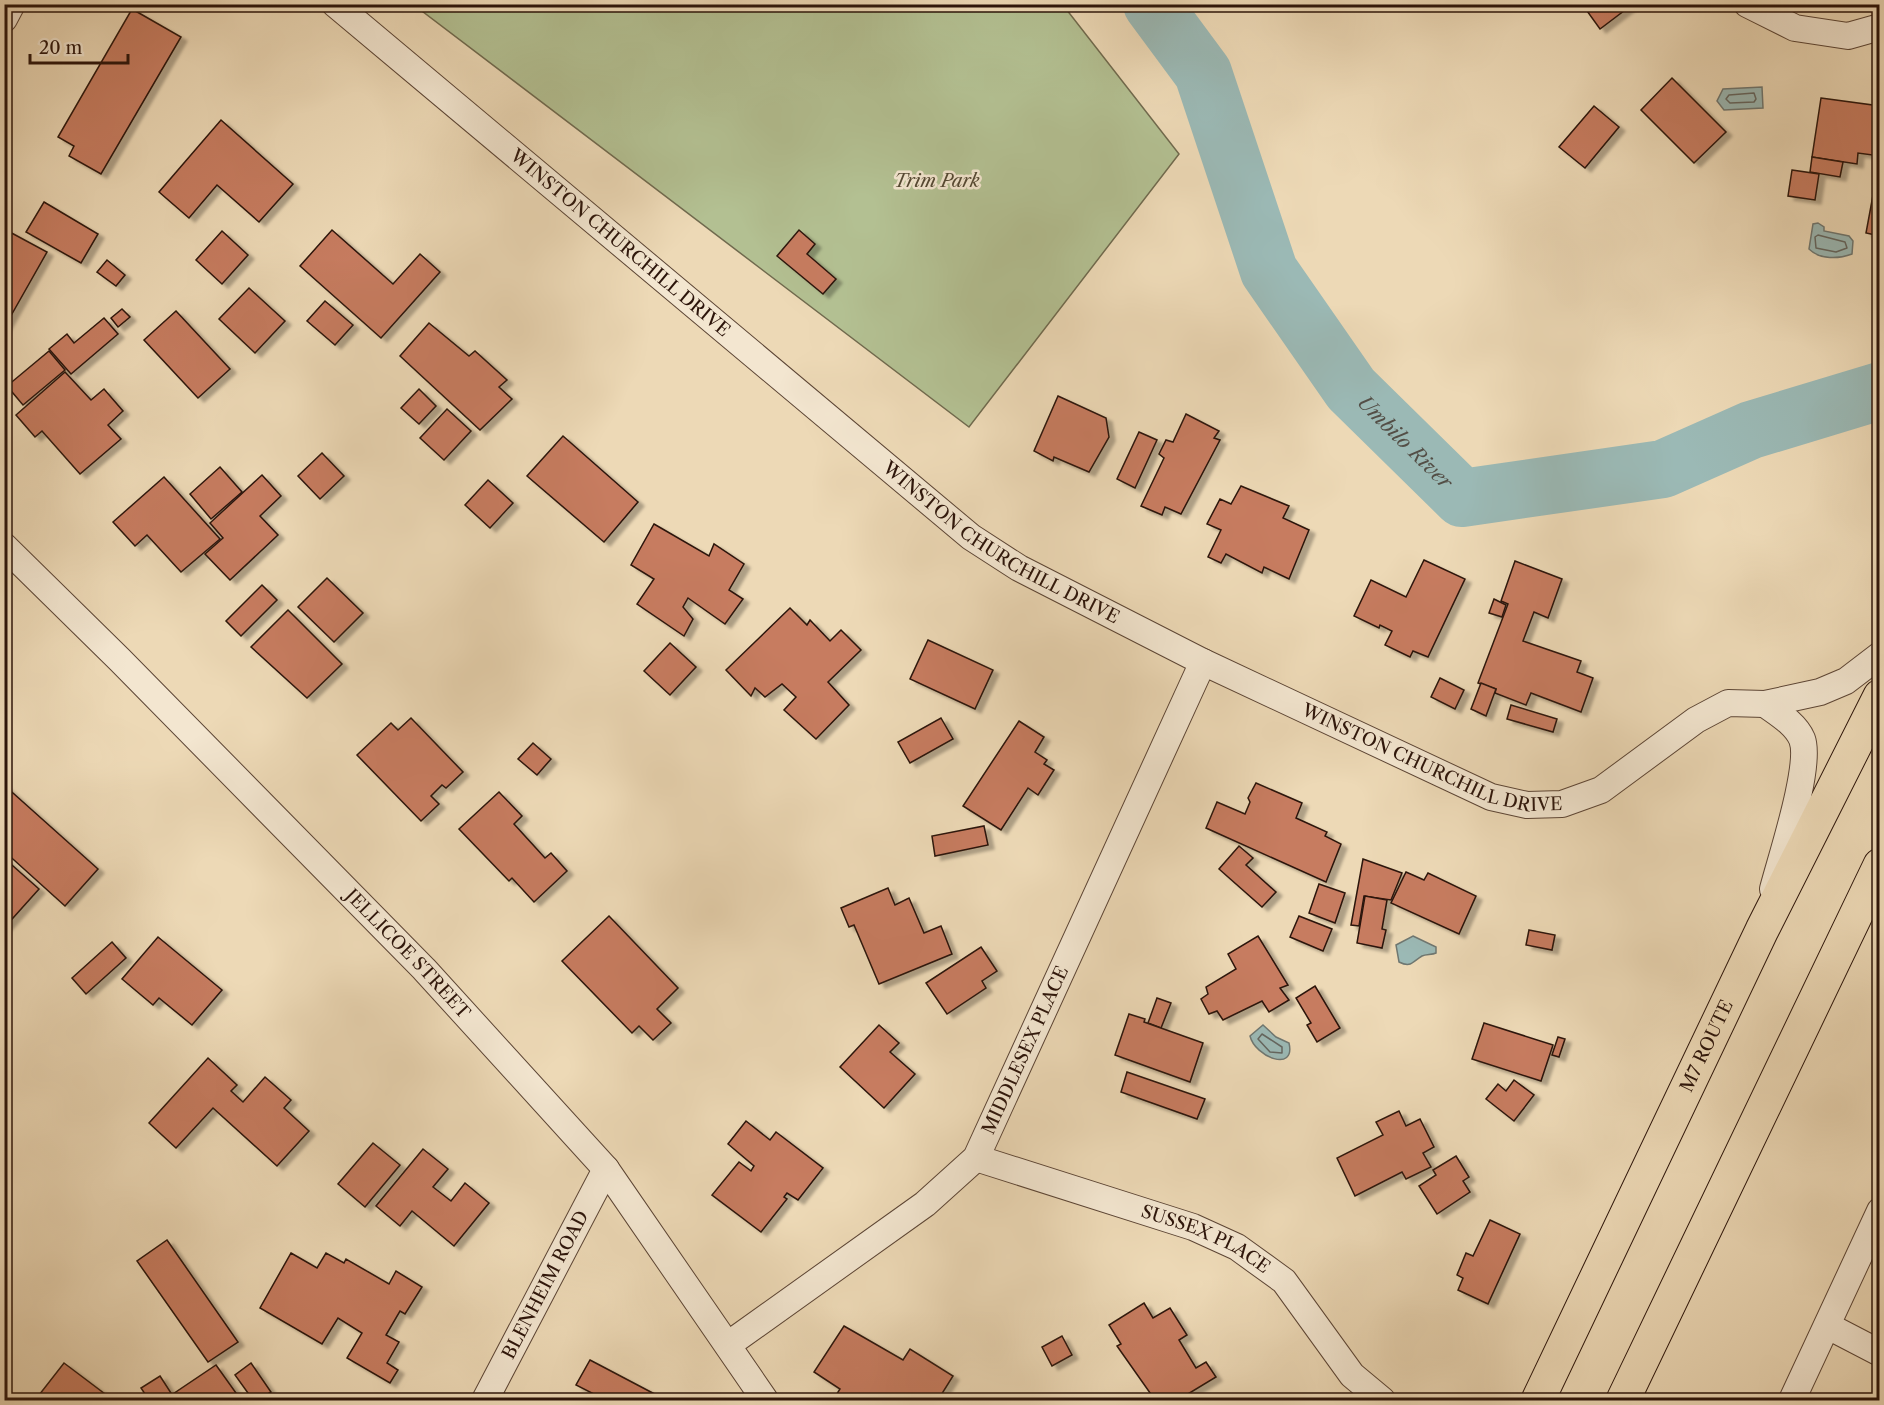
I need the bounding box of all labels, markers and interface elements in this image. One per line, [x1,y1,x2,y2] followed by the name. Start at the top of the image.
[30,27,128,65] scale bar
[39,37,83,59] text: 20 m
[505,144,735,341] street label: WINSTON CHURCHILL DRIVE
[894,170,980,192] park label: Trim Park
[1353,390,1459,495] water label: Umbilo River
[877,456,1123,628] street label: WINSTON CHURCHILL DRIVE
[1297,698,1563,817] street label: WINSTON CHURCHILL DRIVE
[339,882,475,1024] street label: JELLICOE STREET
[977,963,1073,1138] street label: MIDDLESEX PLACE
[1675,996,1738,1096] street label: M7 ROUTE
[1139,1200,1274,1278] street label: SUSSEX PLACE
[497,1207,593,1363] street label: BLENHEIM ROAD

